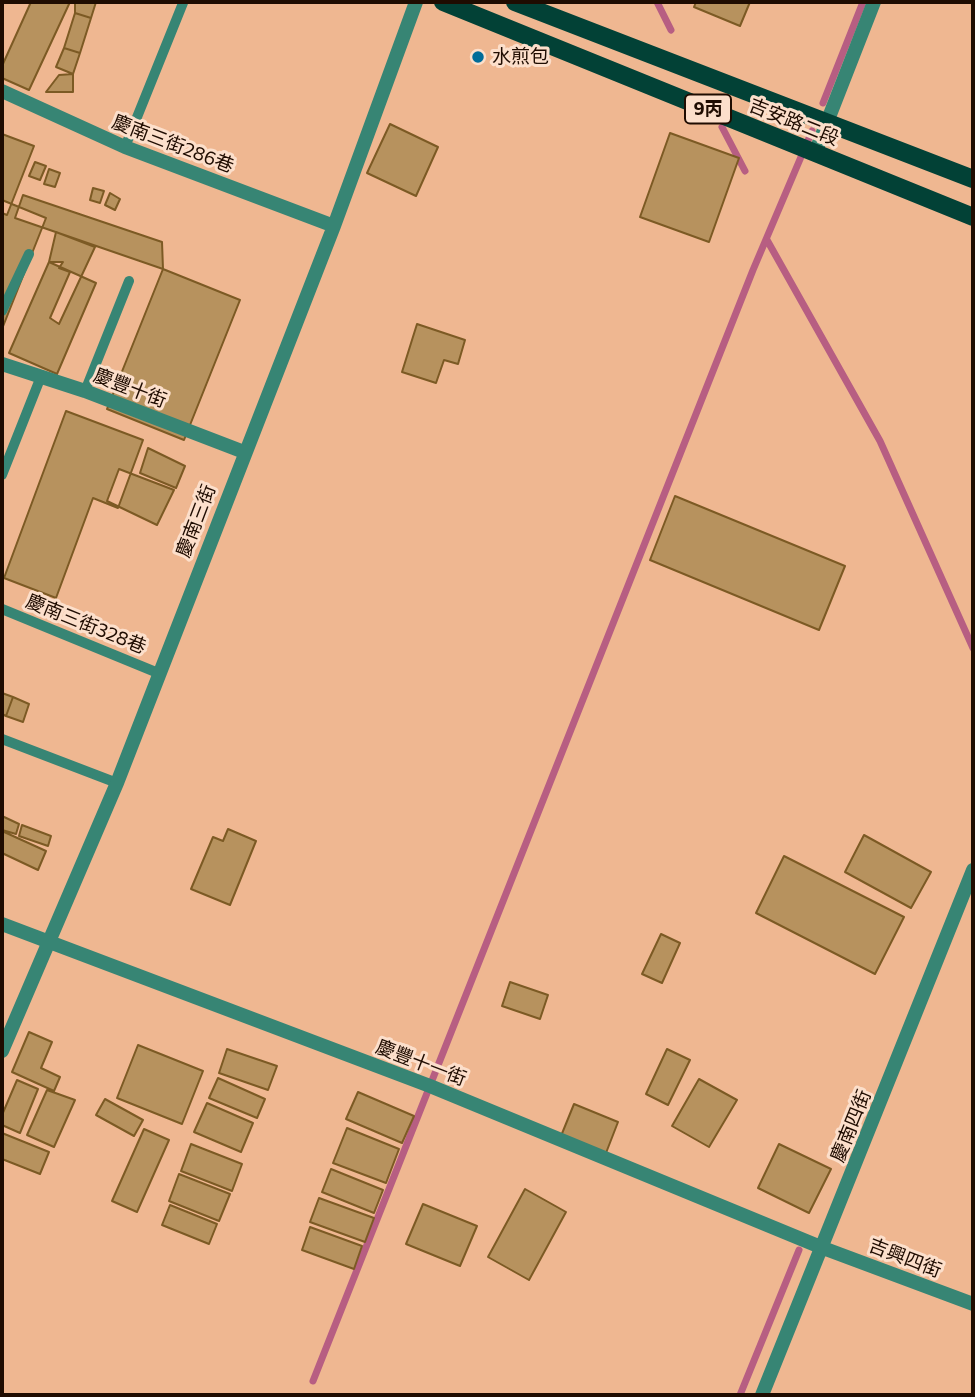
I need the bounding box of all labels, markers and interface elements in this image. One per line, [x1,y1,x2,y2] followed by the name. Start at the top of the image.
[492,46,549,68] place label: 水煎包
[470,49,486,65] marker: 水煎包
[685,94,731,124] road number: 9丙
[746,94,842,150] street label: 吉安路二段
[109,110,237,178] street label: 慶南三街286巷
[90,364,170,412] street label: 慶豐十街
[172,481,220,561] street label: 慶南三街
[22,589,150,659] street label: 慶南三街328巷
[373,1035,469,1091] street label: 慶豐十一街
[826,1086,876,1166] street label: 慶南四街
[865,1234,945,1282] street label: 吉興四街

